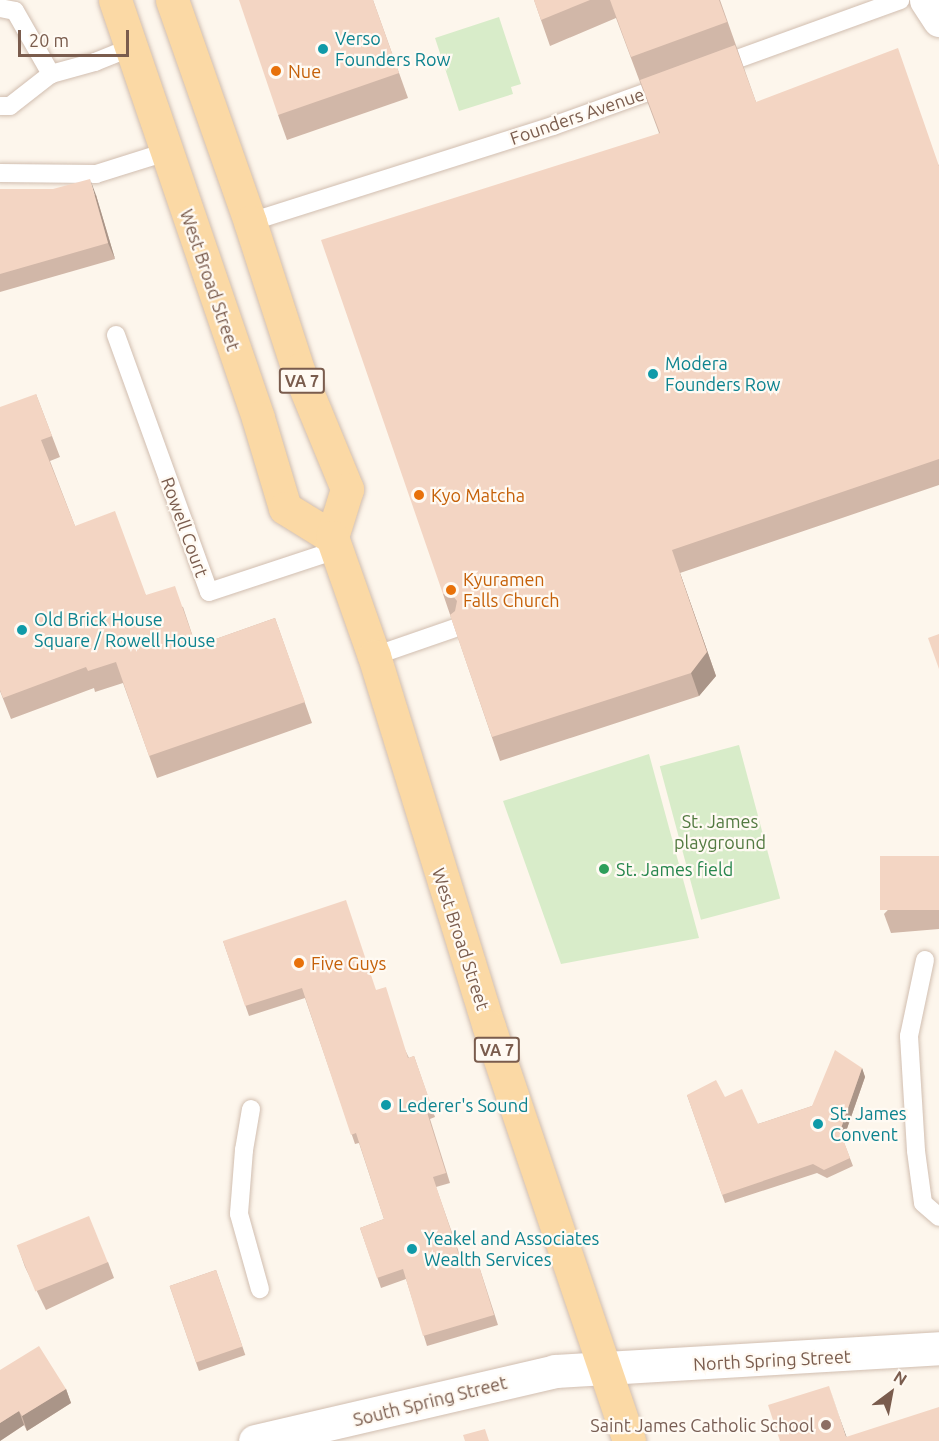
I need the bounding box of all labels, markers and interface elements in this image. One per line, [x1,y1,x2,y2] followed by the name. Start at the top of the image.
[21,18,132,56] scale bar
[335,28,450,70] place label: Verso Founders Row
[29,30,69,50] text: 20 m
[316,42,330,56] marker: Verso Founders Row
[288,60,321,82] place label: Nue
[269,64,283,78] marker: Nue
[507,83,647,149] street label: Founders Avenue
[176,206,244,354] street label: West Broad Street
[665,353,780,395] place label: Modera Founders Row
[646,367,660,381] marker: Modera Founders Row
[278,368,326,394] road number: VA 7
[157,474,213,580] street label: Rowell Court
[431,484,525,506] place label: Kyo Matcha
[412,488,426,502] marker: Kyo Matcha
[463,569,559,612] place label: Kyuramen Falls Church
[444,583,458,597] marker: Kyuramen Falls Church
[34,609,215,652] place label: Old Brick House Square / Rowell House
[15,623,29,637] marker: Old Brick House Square / Rowell House
[674,811,766,854] park label: St. James playground
[616,858,733,880] place label: St. James field
[597,862,611,876] marker: St. James field
[428,865,494,1013] street label: West Broad Street
[311,952,386,974] place label: Five Guys
[292,956,306,970] marker: Five Guys
[473,1037,521,1063] road number: VA 7
[398,1094,528,1116] place label: Lederer's Sound
[379,1098,393,1112] marker: Lederer's Sound
[830,1103,907,1146] place label: St. James Convent
[811,1117,825,1131] marker: St. James Convent
[424,1228,599,1270] place label: Yeakel and Associates Wealth Services
[405,1242,419,1256] marker: Yeakel and Associates Wealth Services
[693,1345,851,1375] street label: North Spring Street
[861,1363,921,1423] north arrow
[891,1367,910,1389] text: N
[351,1371,509,1431] street label: South Spring Street
[590,1414,814,1436] place label: Saint James Catholic School
[819,1418,833,1432] marker: Saint James Catholic School

